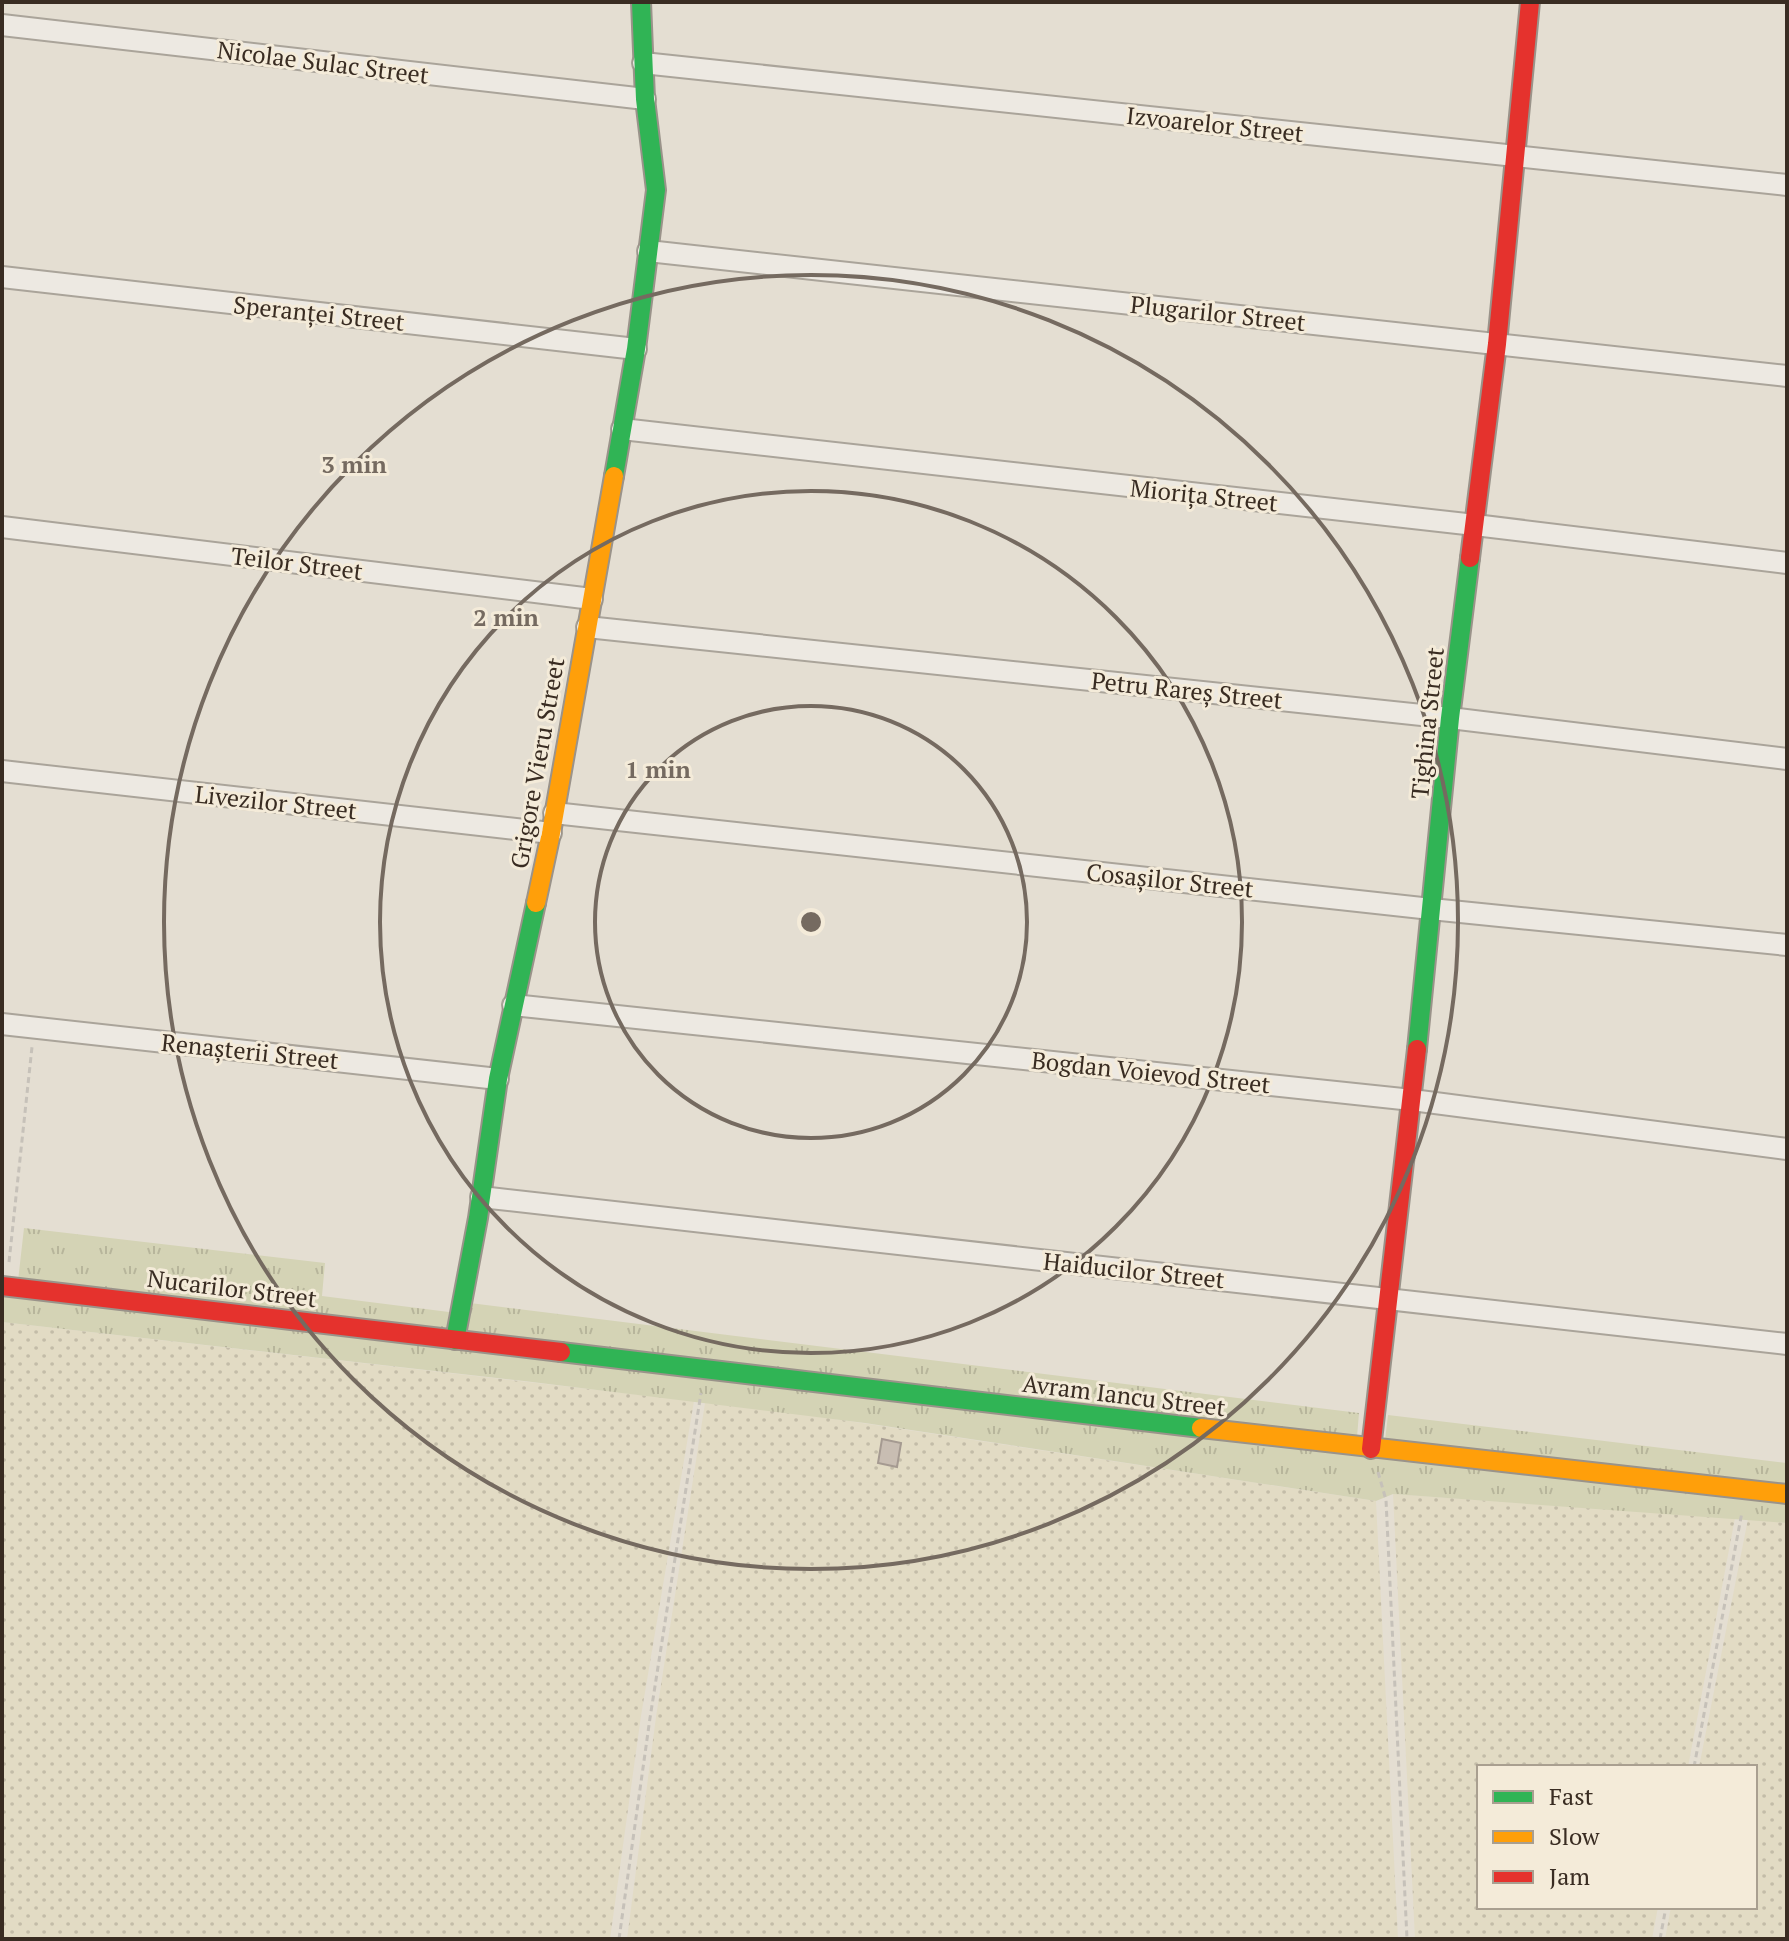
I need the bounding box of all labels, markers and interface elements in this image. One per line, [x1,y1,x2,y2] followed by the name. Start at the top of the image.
[215,33,431,91] street label: Nicolae Sulac Street
[1125,99,1305,149] street label: Izvoarelor Street
[232,288,406,338] street label: Speranței Street
[1129,288,1307,338] street label: Plugarilor Street
[321,448,387,480] text: 3 min
[1128,471,1280,519] street label: Miorița Street
[229,539,365,587] street label: Teilor Street
[473,601,539,633] text: 2 min
[1403,646,1451,800] street label: Tighina Street
[503,655,571,871] street label: Grigore Vieru Street
[1090,664,1284,716] street label: Petru Rareș Street
[625,753,691,785] text: 1 min
[194,778,359,826] street label: Livezilor Street
[1085,855,1255,905] street label: Cosașilor Street
[797,908,825,936] centre of rings
[160,1026,340,1076] street label: Renașterii Street
[1030,1044,1272,1100] street label: Bogdan Voievod Street
[1042,1245,1226,1295] street label: Haiducilor Street
[145,1262,319,1314] street label: Nucarilor Street
[1021,1367,1227,1423] street label: Avram Iancu Street
[1477,1765,1757,1909] legend
[1549,1780,1594,1812] text: Fast
[1549,1820,1600,1852] text: Slow
[1549,1860,1590,1892] text: Jam

